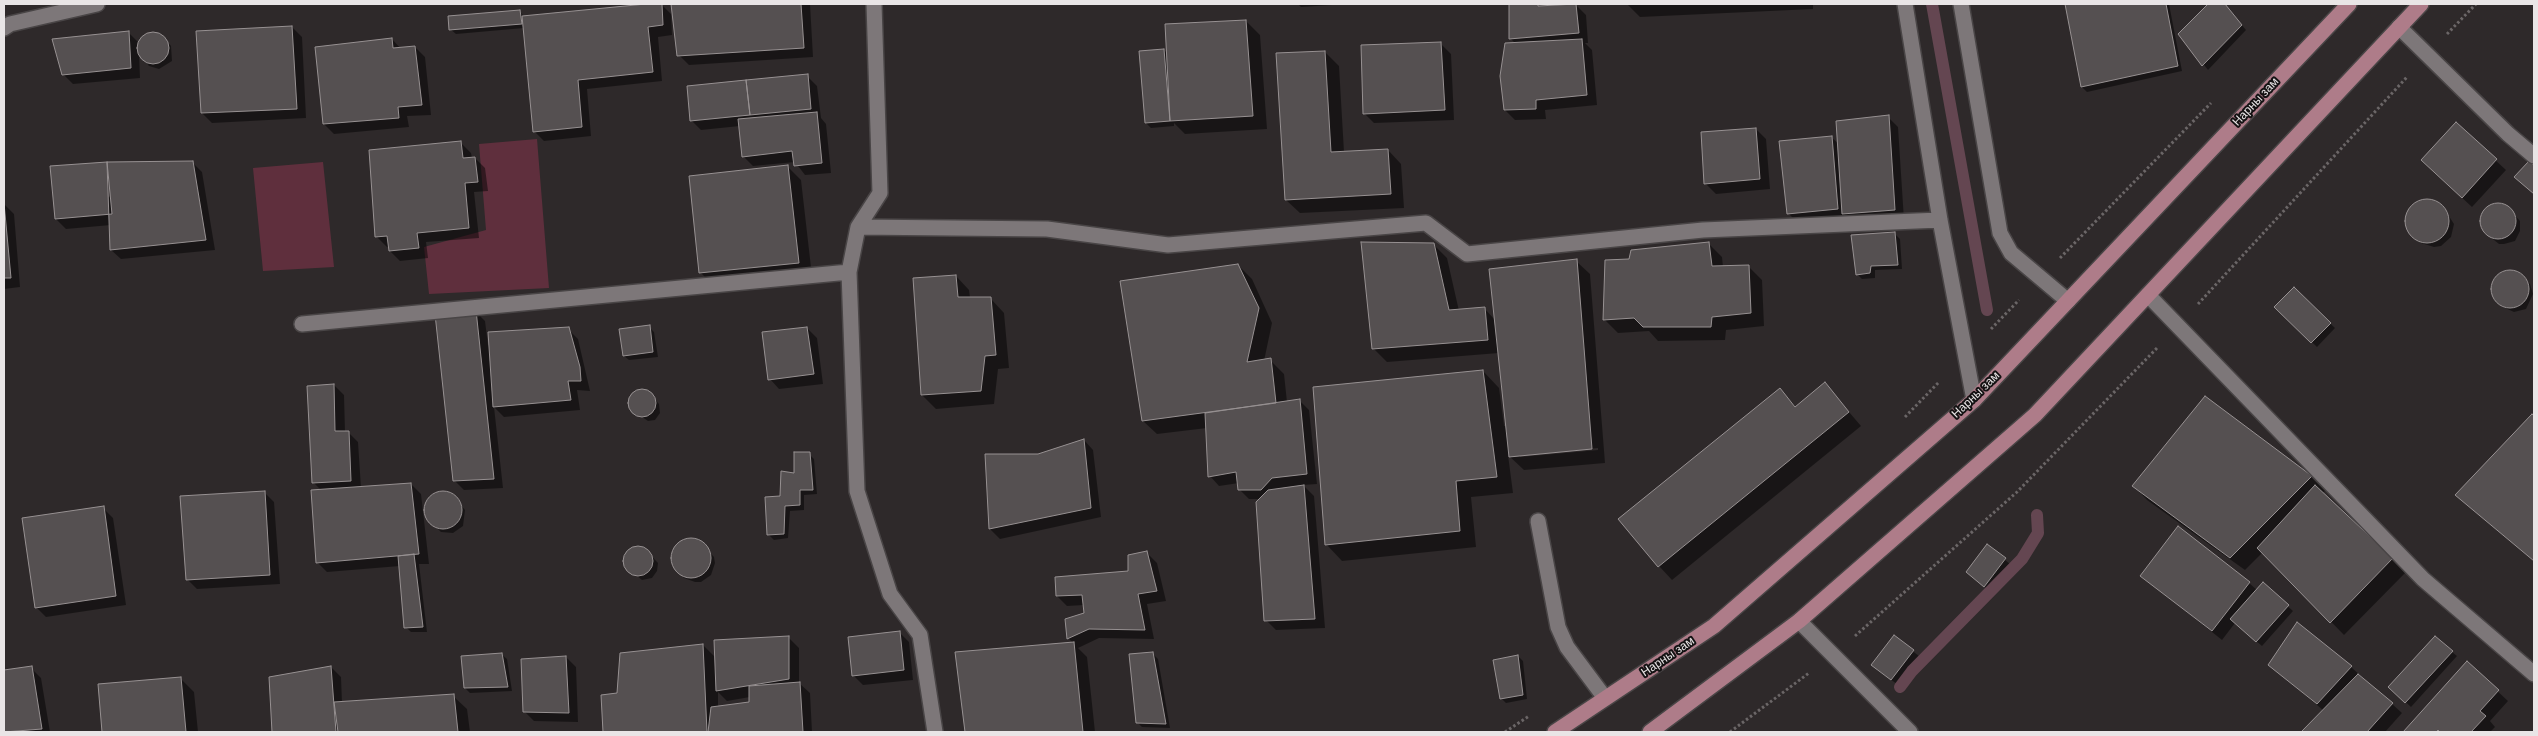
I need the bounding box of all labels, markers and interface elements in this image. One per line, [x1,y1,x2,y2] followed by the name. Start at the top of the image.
[2230,75,2282,129] street label: Нарны зам
[1949,369,2003,421] street label: Нарны зам
[1639,634,1697,680] street label: Нарны зам

